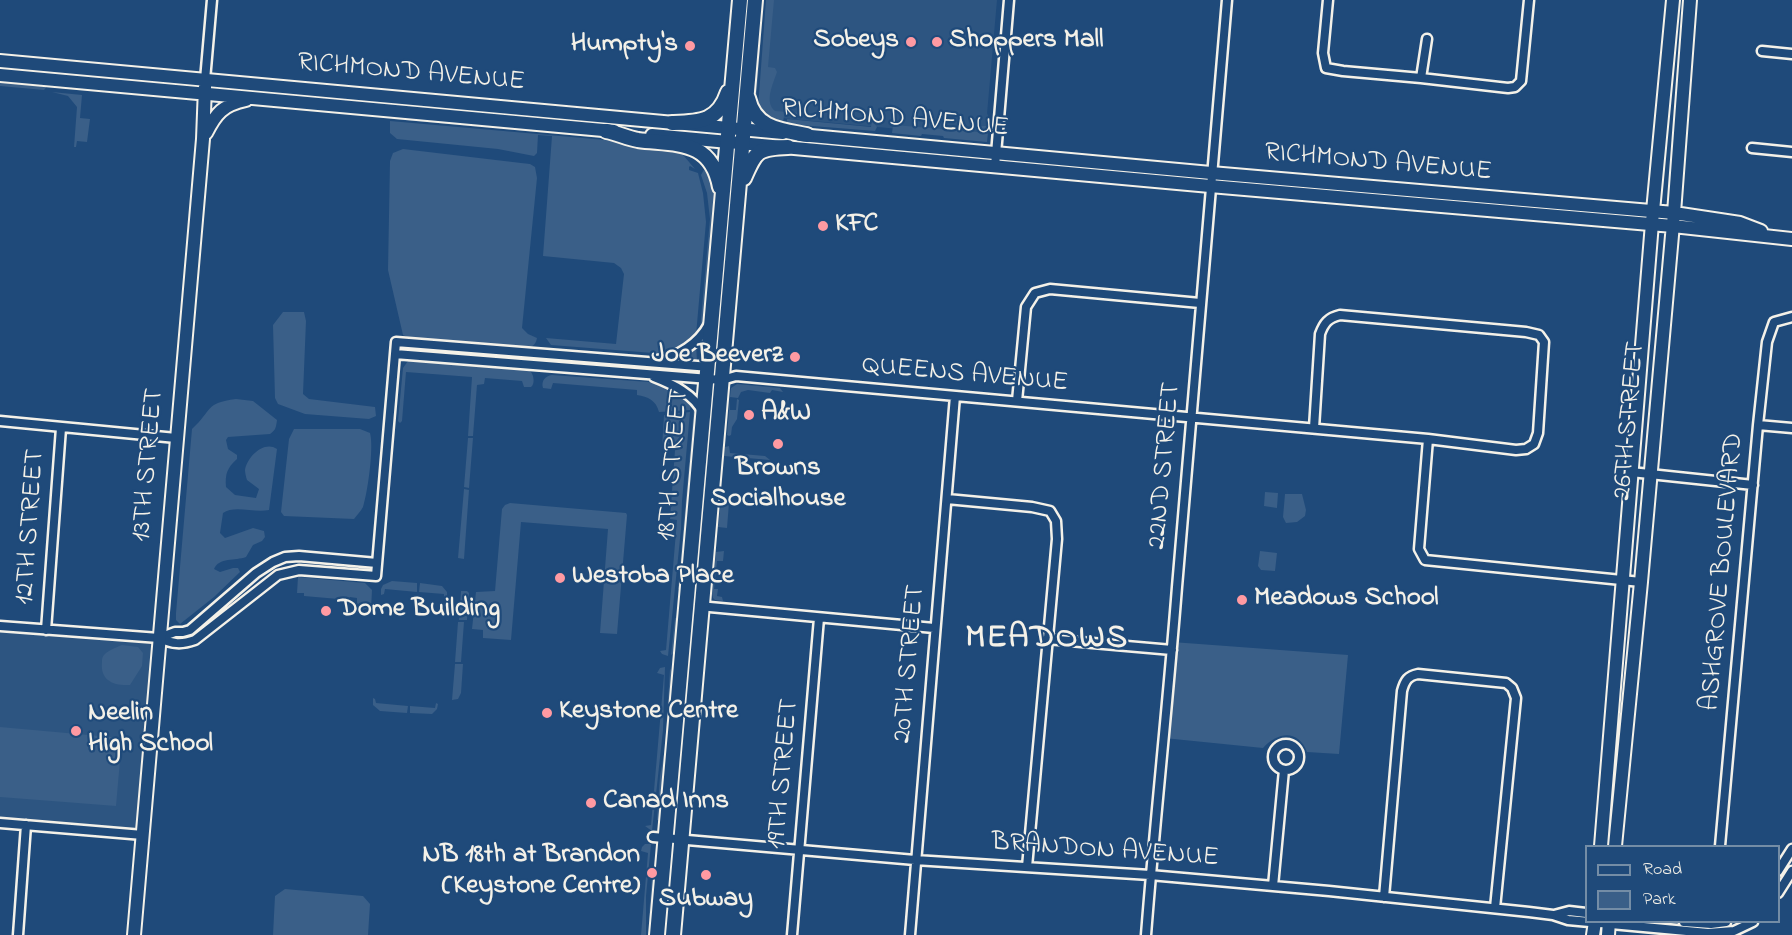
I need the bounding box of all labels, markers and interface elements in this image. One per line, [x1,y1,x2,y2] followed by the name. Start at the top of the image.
[813,26,899,58] place label: Sobeys
[949,26,1104,58] place label: Shoppers Mall
[571,30,678,62] place label: Humpty's
[904,35,918,49] marker: Sobeys
[930,35,944,49] marker: Shoppers Mall
[683,39,697,53] marker: Humpty's
[296,48,526,100] street label: RICHMOND AVENUE
[780,94,1010,146] street label: RICHMOND AVENUE
[1263,138,1493,190] street label: RICHMOND AVENUE
[835,210,878,242] place label: KFC
[816,219,830,233] marker: KFC
[1608,340,1654,502] street label: 26TH STREET
[652,341,783,373] place label: Joe Beeverz
[788,350,802,364] marker: Joe Beeverz
[861,351,1069,401] street label: QUEENS AVENUE
[1143,381,1189,551] street label: 22ND STREET
[127,387,173,543] street label: 13TH STREET
[652,388,698,542] street label: 18TH STREET
[761,399,811,431] place label: A&W
[742,408,756,422] marker: A&W
[1696,432,1752,712] street label: ASHGROVE BOULEVARD
[771,437,785,451] marker: Browns Socialhouse
[10,448,54,606] street label: 12TH STREET
[710,454,846,517] place label: Browns Socialhouse
[572,562,734,594] place label: Westoba Place
[553,571,567,585] marker: Westoba Place
[888,583,934,745] street label: 20TH STREET
[1254,584,1438,616] place label: Meadows School
[1235,593,1249,607] marker: Meadows School
[338,595,500,627] place label: Dome Building
[319,604,333,618] marker: Dome Building
[965,621,1129,661] district label: MEADOWS
[559,697,738,729] place label: Keystone Centre
[762,698,808,850] street label: 19TH STREET
[88,699,213,762] place label: Neelin High School
[540,706,554,720] marker: Keystone Centre
[69,724,83,738] marker: Neelin High School
[603,787,729,819] place label: Canad Inns
[584,796,598,810] marker: Canad Inns
[990,828,1220,876] street label: BRANDON AVENUE
[422,841,640,904] place label: NB 18th at Brandon (Keystone Centre)
[1585,845,1780,923] legend
[1643,857,1682,883] text: Road
[645,866,659,880] marker: NB 18th at Brandon (Keystone Centre)
[699,868,713,882] marker: Subway
[659,885,753,917] place label: Subway
[1643,887,1676,913] text: Park

